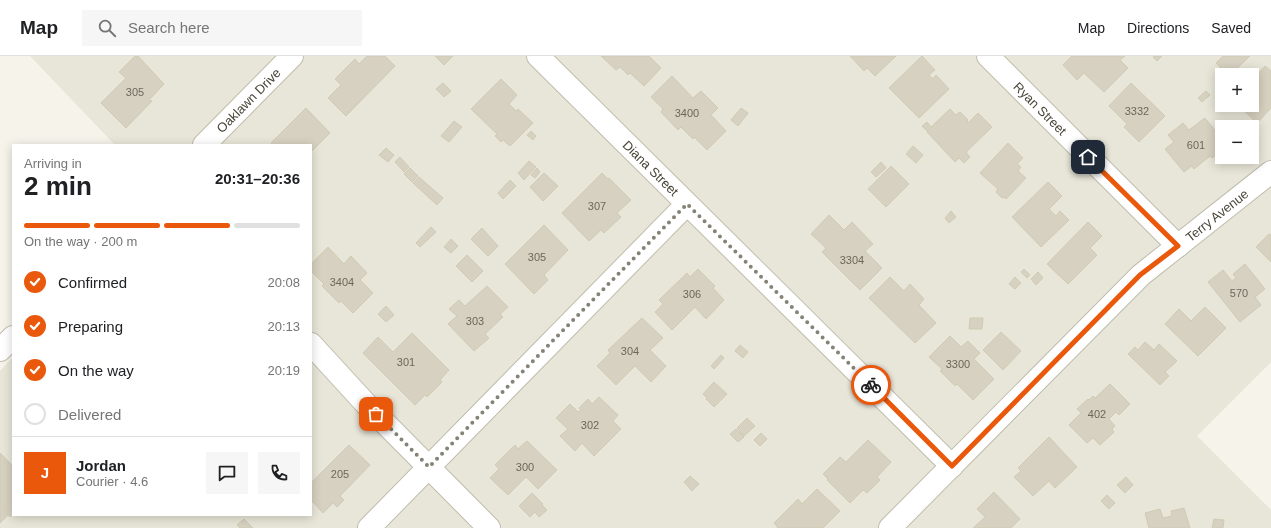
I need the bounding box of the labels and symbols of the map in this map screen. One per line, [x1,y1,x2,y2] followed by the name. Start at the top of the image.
[213,65,283,136] street label: Oaklawn Drive
[1011,79,1070,138] street label: Ryan Street
[126,86,144,98] house number: 305
[1125,105,1149,117] house number: 3332
[675,107,699,119] house number: 3400
[620,137,682,199] street label: Diana Street
[1187,139,1205,151] house number: 601
[1071,140,1105,174] pin
[1182,186,1251,244] street label: Terry Avenue
[588,200,606,212] house number: 307
[528,251,546,263] house number: 305
[840,254,864,266] house number: 3304
[330,276,354,288] house number: 3404
[1230,287,1248,299] house number: 570
[683,288,701,300] house number: 306
[466,315,484,327] house number: 303
[621,345,639,357] house number: 304
[397,356,415,368] house number: 301
[946,358,970,370] house number: 3300
[851,365,891,405] courier
[359,397,393,431] pin
[1088,408,1106,420] house number: 402
[581,419,599,431] house number: 302
[516,461,534,473] house number: 300
[331,468,349,480] house number: 205

